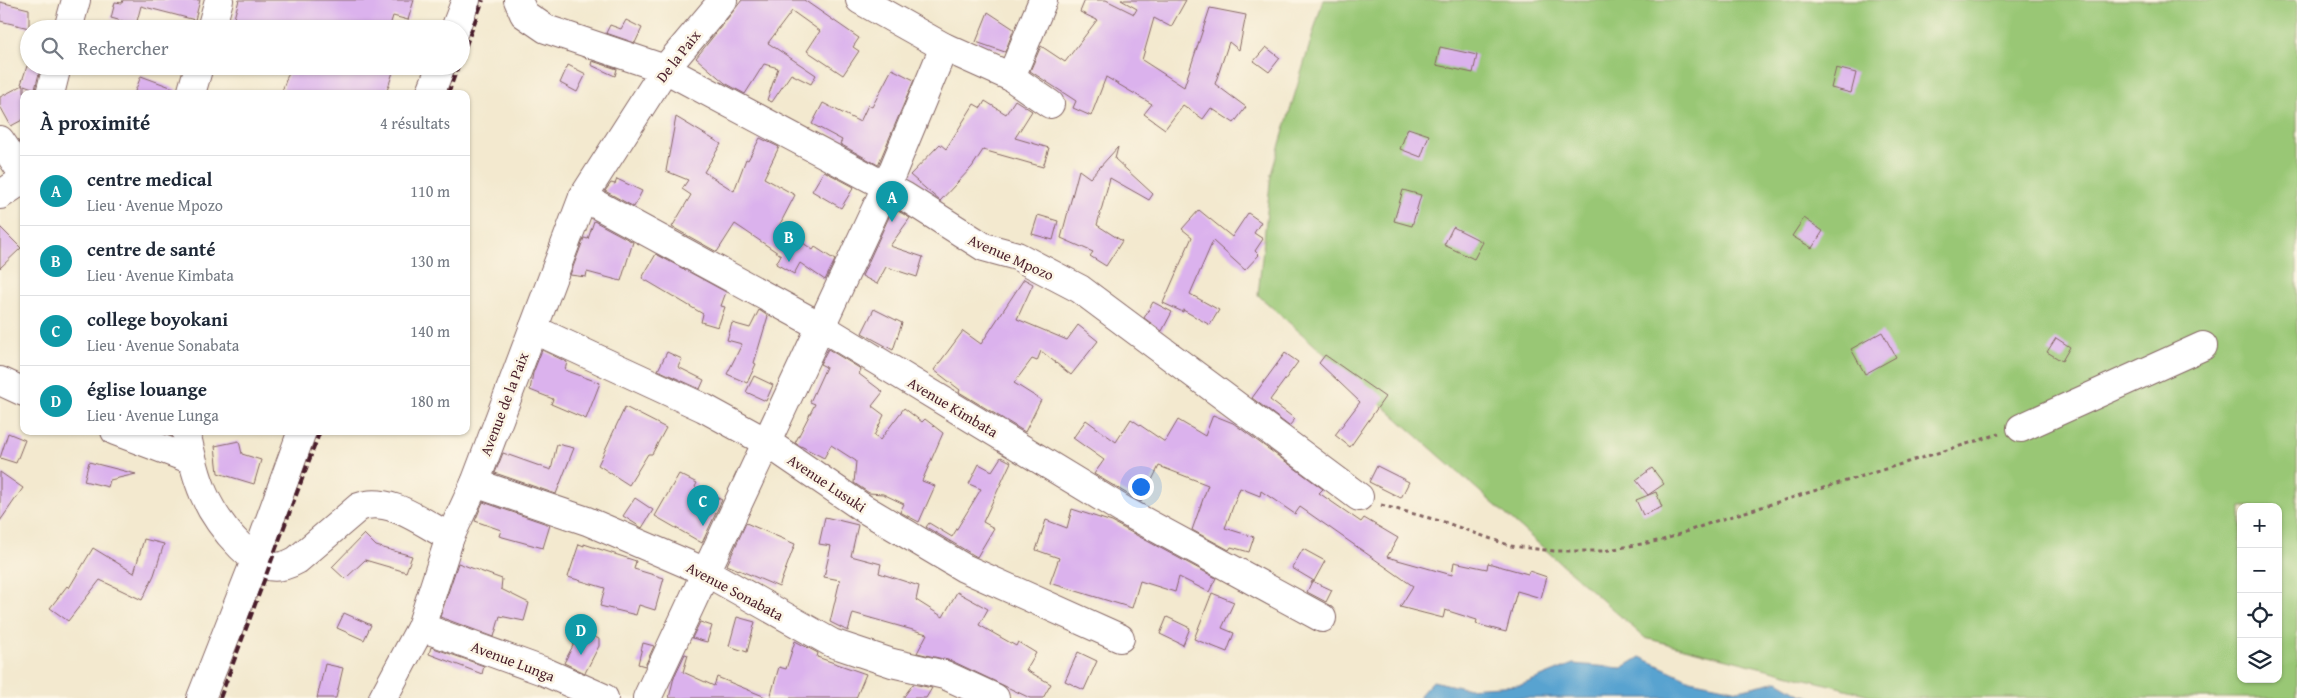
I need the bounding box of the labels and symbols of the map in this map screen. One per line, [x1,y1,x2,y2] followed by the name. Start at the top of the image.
[651,25,705,87] street label: De la Paix
[876,181,908,222] pin: A
[773,221,805,262] pin: B
[965,229,1057,285] street label: Avenue Mpozo
[475,349,534,459] street label: Avenue de la Paix
[904,372,1002,442] street label: Avenue Kimbata
[784,449,870,517] street label: Avenue Lusuki
[1128,474,1154,500] your location
[687,485,719,526] pin: C
[683,557,787,625] street label: Avenue Sonabata
[565,614,597,655] pin: D
[468,635,558,687] street label: Avenue Lunga

